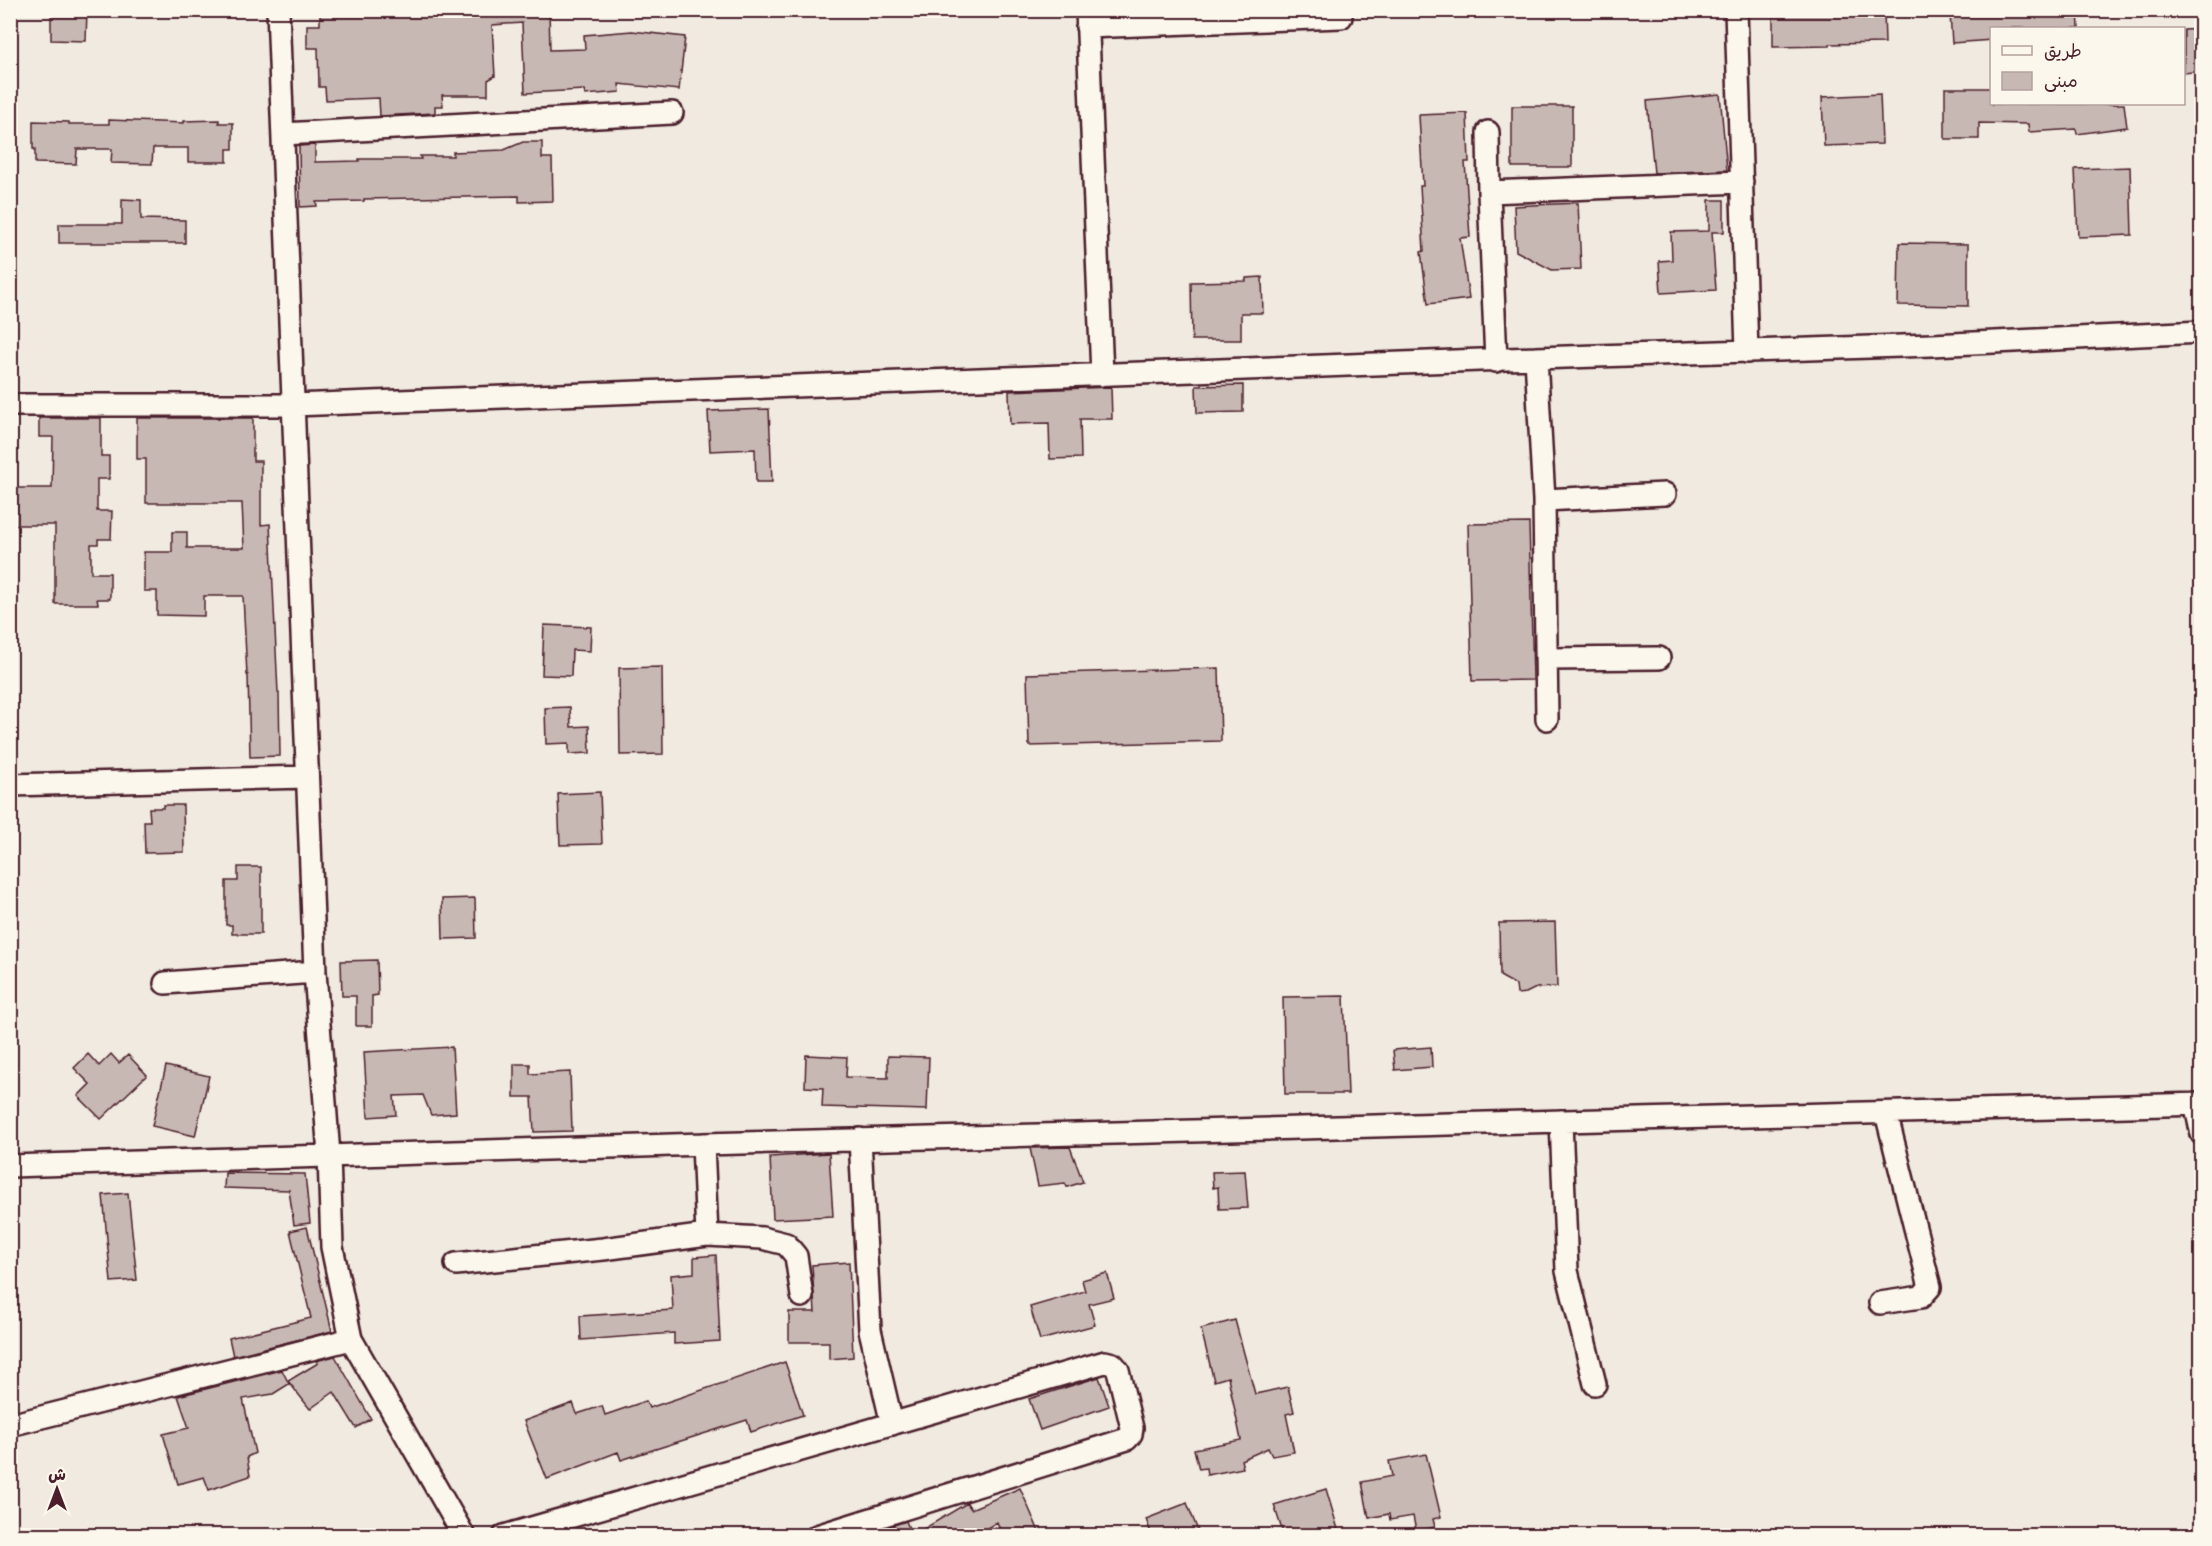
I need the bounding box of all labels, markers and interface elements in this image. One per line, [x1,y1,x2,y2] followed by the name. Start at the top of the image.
[1990,27,2185,105] legend
[2044,38,2082,67] text: طريق
[2044,68,2078,97] text: مبنى
[27,1459,87,1519] north arrow
[48,1463,66,1488] text: ش

